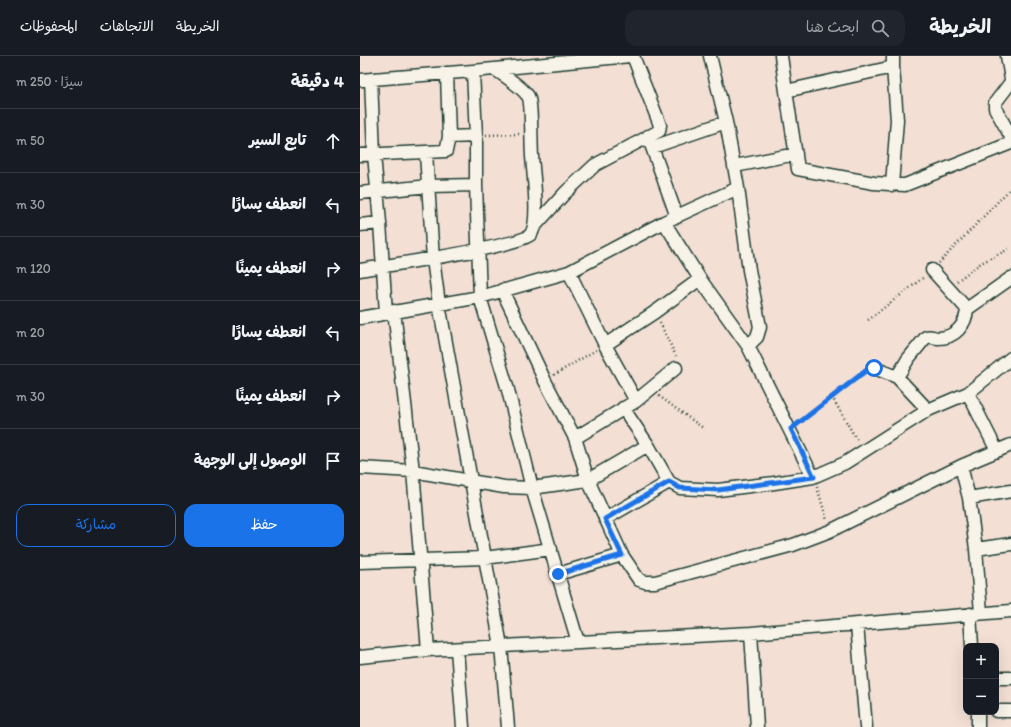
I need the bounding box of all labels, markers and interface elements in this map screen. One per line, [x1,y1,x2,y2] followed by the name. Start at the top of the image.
[625,10,905,46] search box
[929,15,991,38] text: الخريطة
[869,17,891,39] icon: search
[20,18,78,35] text: المحفوظات
[100,18,154,35] text: الاتجاهات
[176,18,219,35] text: الخريطة
[806,18,859,36] text: ابحث هنا
[291,71,344,91] text: 4 دقيقة
[16,74,83,89] text: سيرًا · 250 m
[322,130,344,152] icon: ahead
[249,131,306,149] text: تابع السير
[16,133,45,148] text: 50 m
[322,194,344,216] icon: left
[232,195,306,213] text: انعطف يسارًا
[16,197,45,212] text: 30 m
[322,258,344,280] icon: right
[236,259,306,277] text: انعطف يمينًا
[16,261,51,276] text: 120 m
[322,322,344,344] icon: left
[232,323,306,341] text: انعطف يسارًا
[16,325,45,340] text: 20 m
[865,359,883,377] route start
[322,386,344,408] icon: right
[236,387,306,405] text: انعطف يمينًا
[16,389,45,404] text: 30 m
[322,450,344,472] icon: arrive
[194,451,306,469] text: الوصول إلى الوجهة
[16,504,176,547] button: مشاركة
[184,504,344,547] button: حفظ
[549,565,567,583] route end
[963,643,999,715] map controls
[963,643,999,679] button: +
[963,679,999,715] button: −

